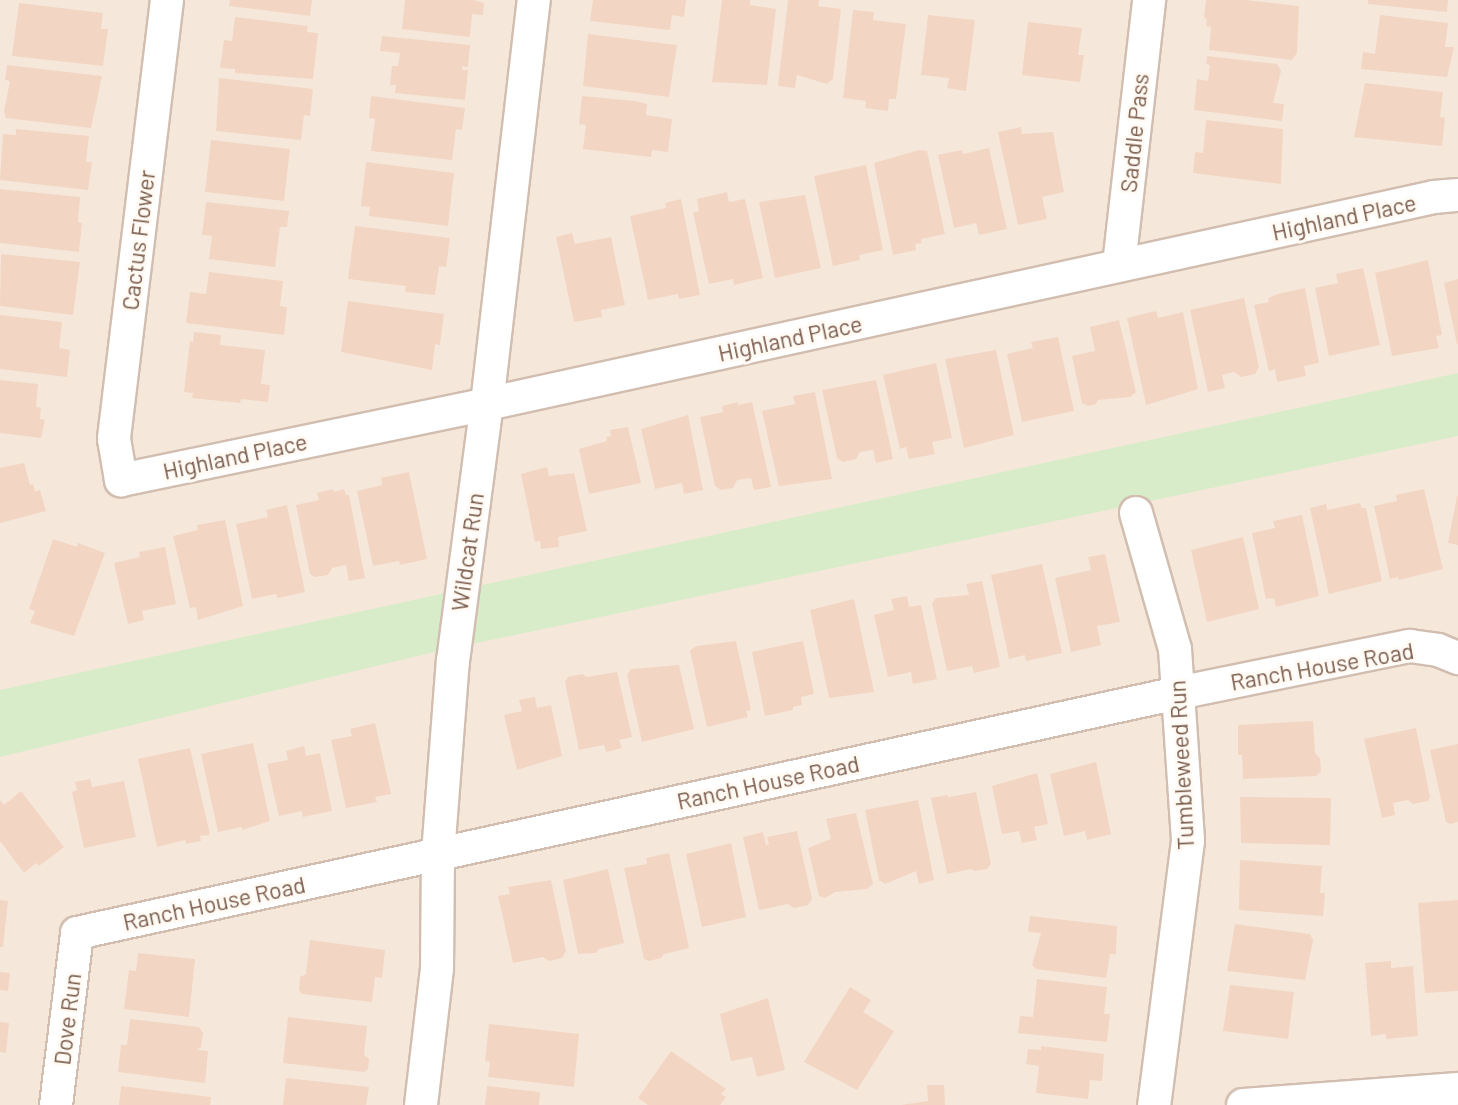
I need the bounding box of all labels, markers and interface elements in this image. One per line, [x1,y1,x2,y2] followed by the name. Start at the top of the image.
[1114,72,1154,194] street label: Saddle Pass
[116,168,160,312] street label: Cactus Flower
[1269,188,1419,246] street label: Highland Place
[715,309,865,367] street label: Highland Place
[160,427,310,485] street label: Highland Place
[445,491,489,613] street label: Wildcat Run
[1228,636,1416,696] street label: Ranch House Road
[1163,679,1199,851] street label: Tumbleweed Run
[674,749,862,815] street label: Ranch House Road
[120,870,308,936] street label: Ranch House Road
[48,971,86,1067] street label: Dove Run

